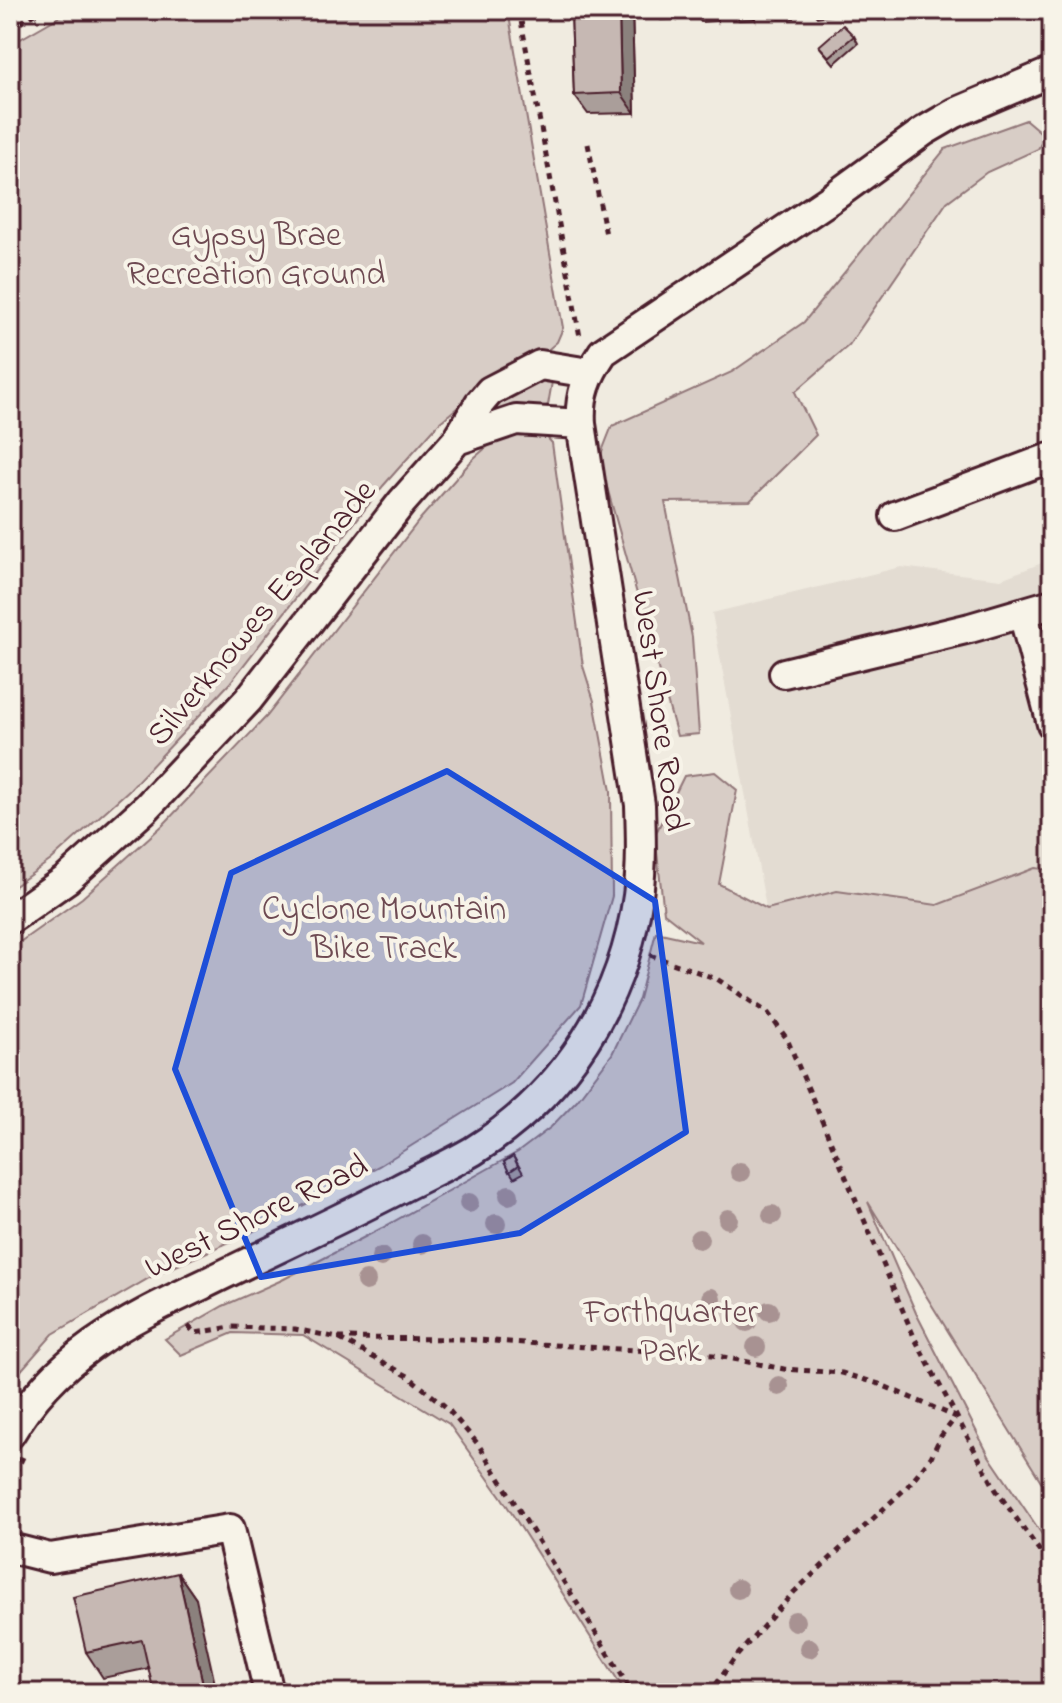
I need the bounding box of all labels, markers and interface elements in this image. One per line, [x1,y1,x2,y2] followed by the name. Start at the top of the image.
[127,212,385,301] park label: Gypsy Brae Recreation Ground
[136,469,390,758] street label: Silverknowes Esplanade
[616,587,700,835] street label: West Shore Road
[262,886,506,975] park label: Cyclone Mountain Bike Track
[137,1142,377,1294] street label: West Shore Road
[583,1289,759,1378] park label: Forthquarter Park

